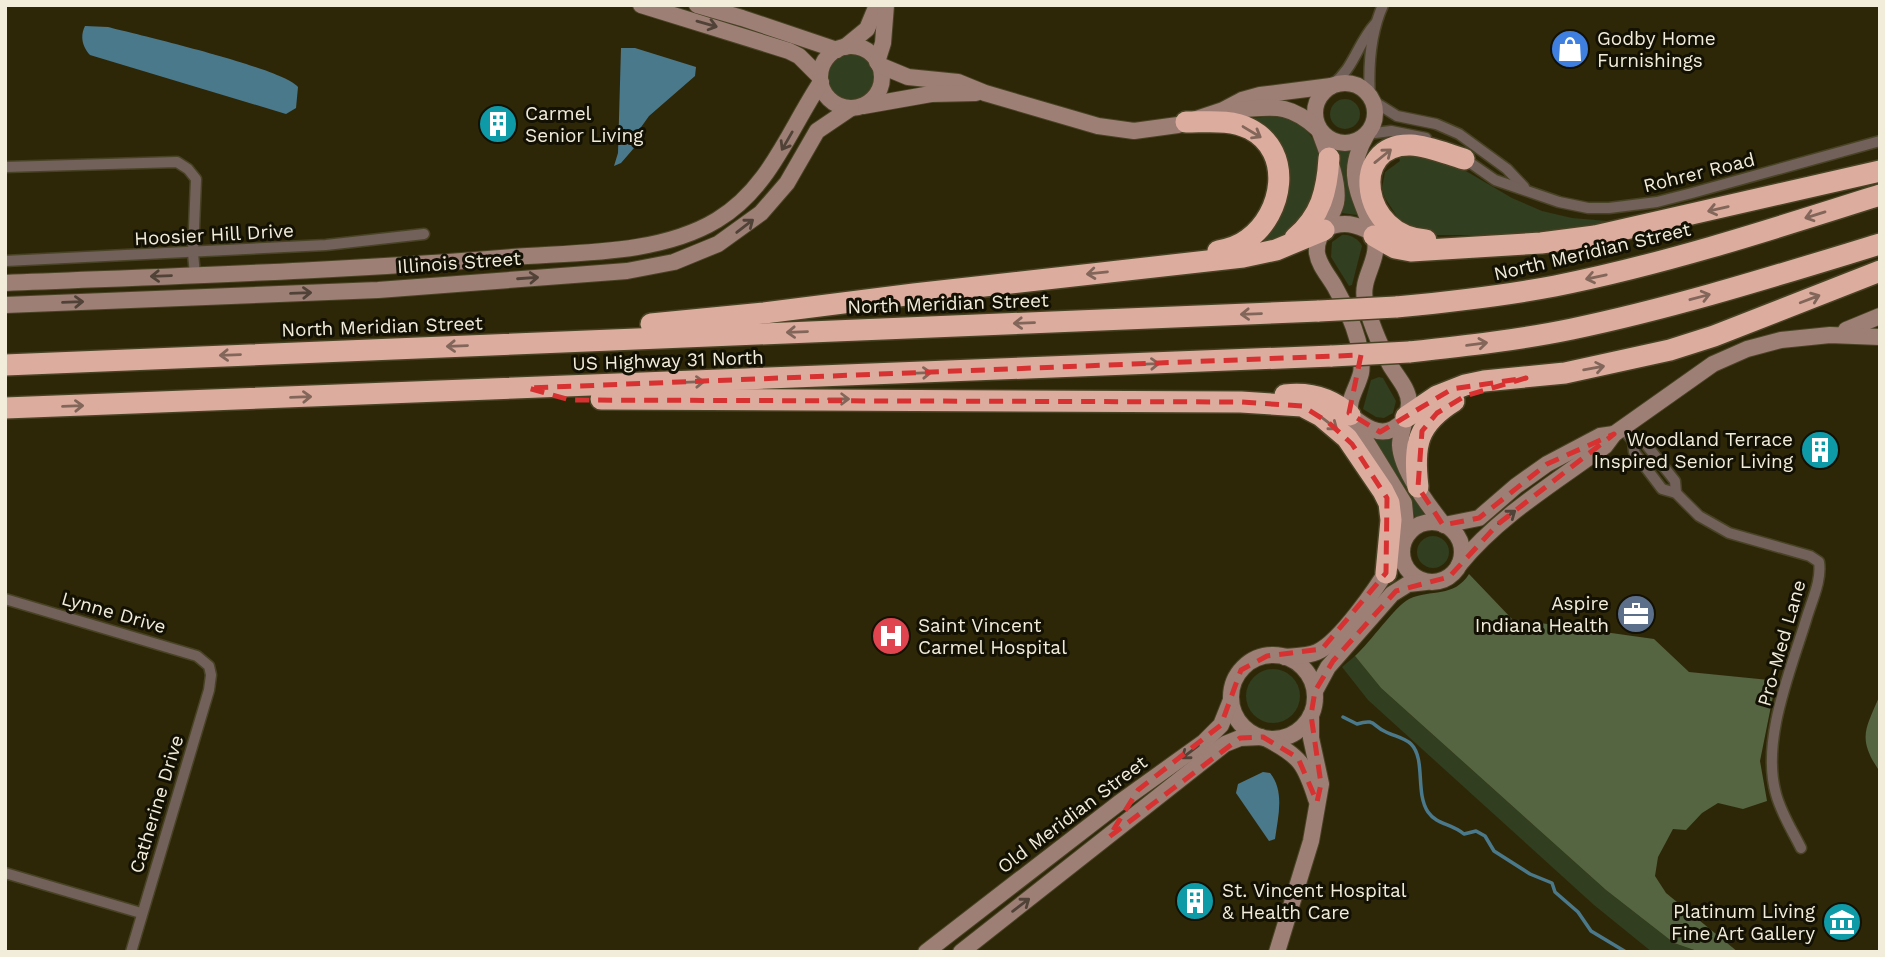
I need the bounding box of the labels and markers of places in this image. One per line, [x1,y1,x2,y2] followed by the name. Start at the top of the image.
[1597,27,1716,72] place label: Godby Home Furnishings
[1549,28,1591,70] shop icon: Godby Home Furnishings
[525,102,644,147] place label: Carmel Senior Living
[477,103,519,145] building icon: Carmel Senior Living
[1594,428,1794,473] place label: Woodland Terrace Inspired Senior Living
[1799,429,1841,471] building icon: Woodland Terrace Inspired Senior Living
[1475,592,1609,637] place label: Aspire Indiana Health
[1615,593,1657,635] office icon: Aspire Indiana Health
[918,614,1067,659] place label: Saint Vincent Carmel Hospital
[870,615,912,657] hospital icon: Saint Vincent Carmel Hospital
[1222,879,1407,924] place label: St. Vincent Hospital & Health Care
[1174,880,1216,922] building icon: St. Vincent Hospital & Health Care
[1671,900,1816,945] place label: Platinum Living Fine Art Gallery
[1821,901,1863,943] museum icon: Platinum Living Fine Art Gallery

